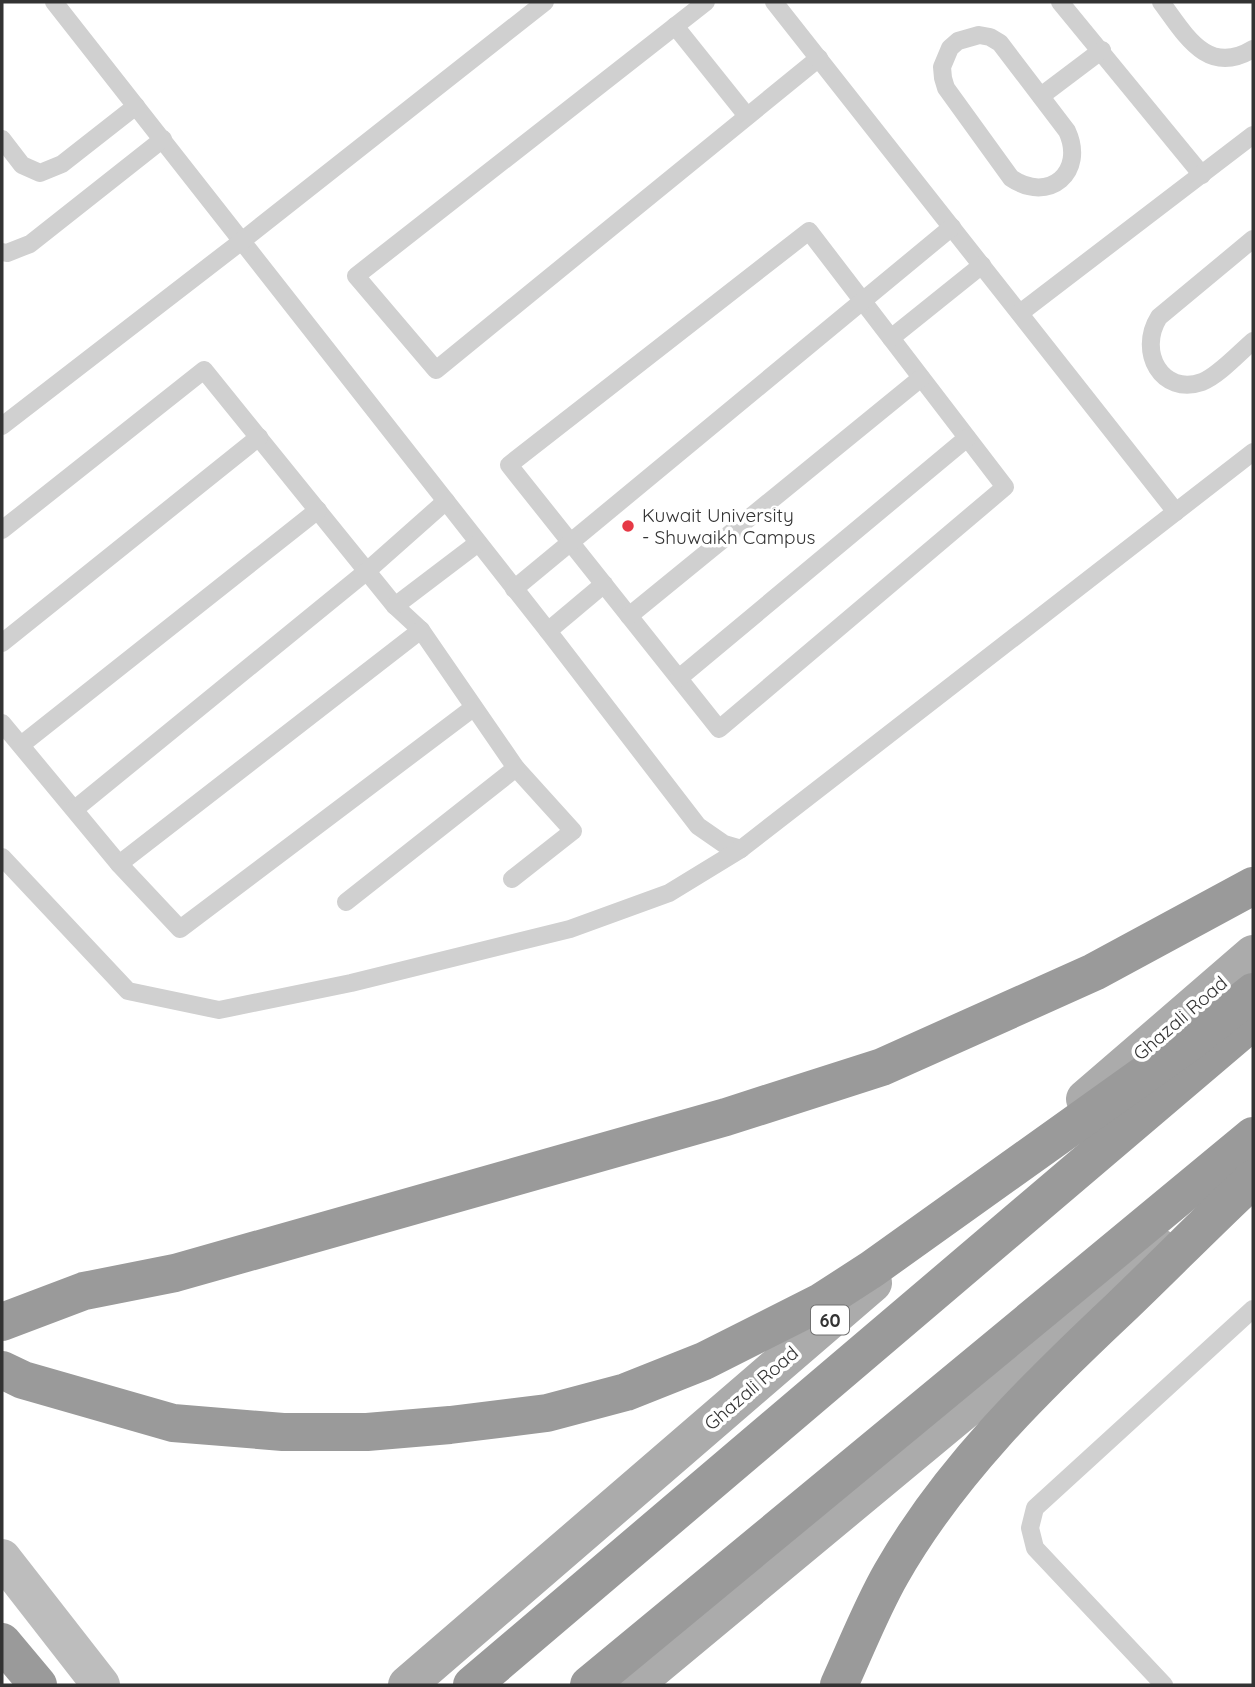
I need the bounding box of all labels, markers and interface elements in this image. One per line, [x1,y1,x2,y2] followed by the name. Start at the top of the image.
[642,503,815,549] place label: Kuwait University - Shuwaikh Campus
[620,518,636,534] marker: Kuwait University - Shuwaikh Campus
[1128,971,1232,1065] street label: Ghazali Road
[811,1306,849,1335] road number: 60
[699,1341,803,1435] street label: Ghazali Road

